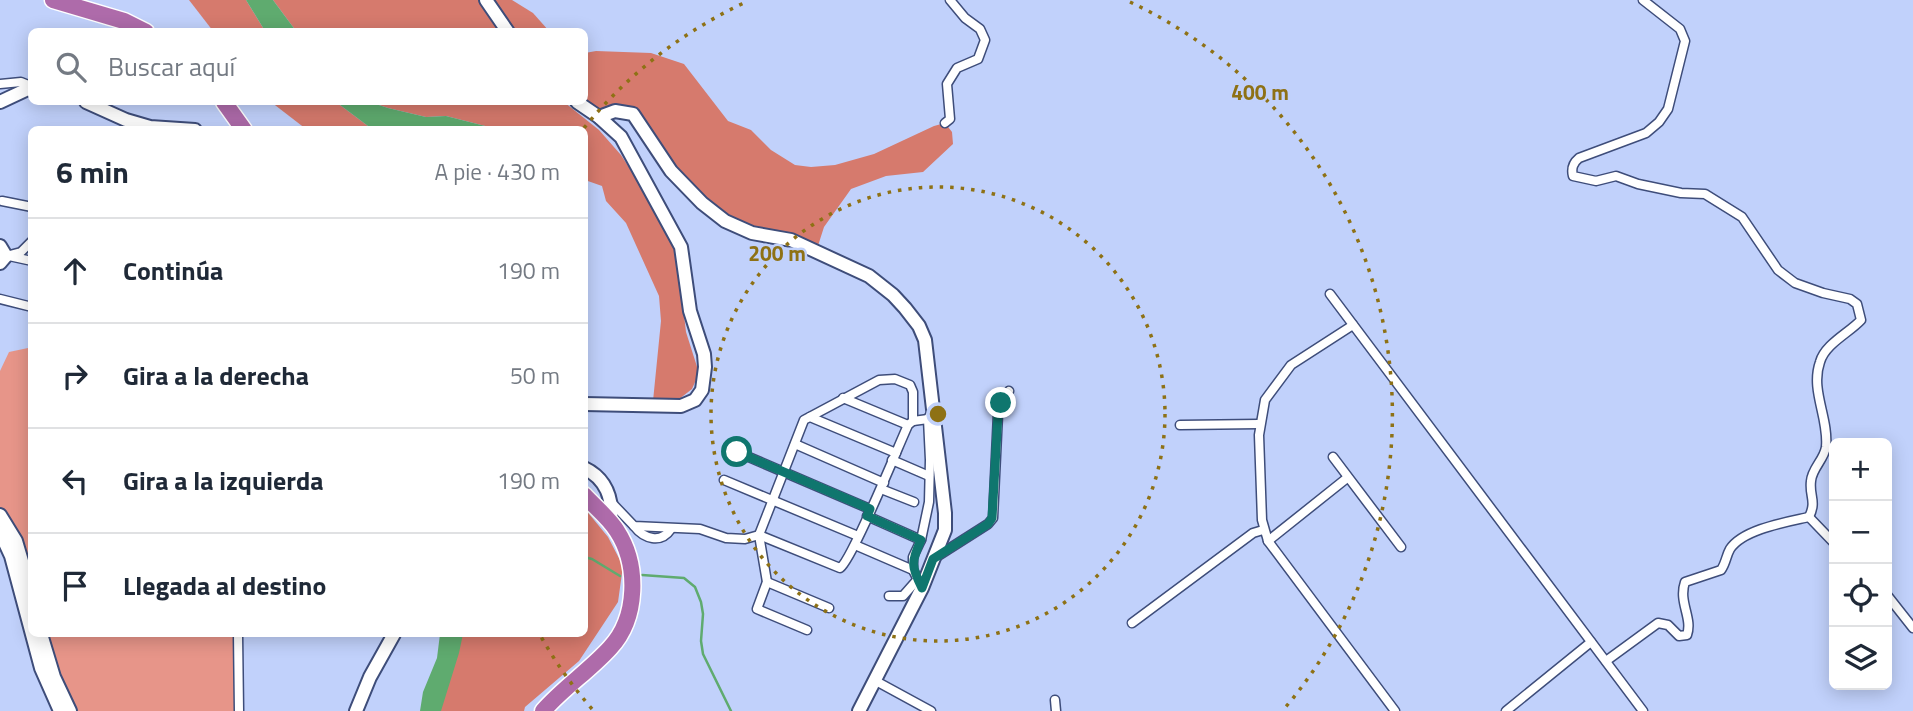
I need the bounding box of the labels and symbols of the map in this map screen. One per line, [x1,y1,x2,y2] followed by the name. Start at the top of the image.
[1231,76,1289,108] text: 400 m
[748,237,806,269] text: 200 m
[985,387,1016,418] route end
[926,402,950,426] centre of rings
[721,436,752,467] route start

